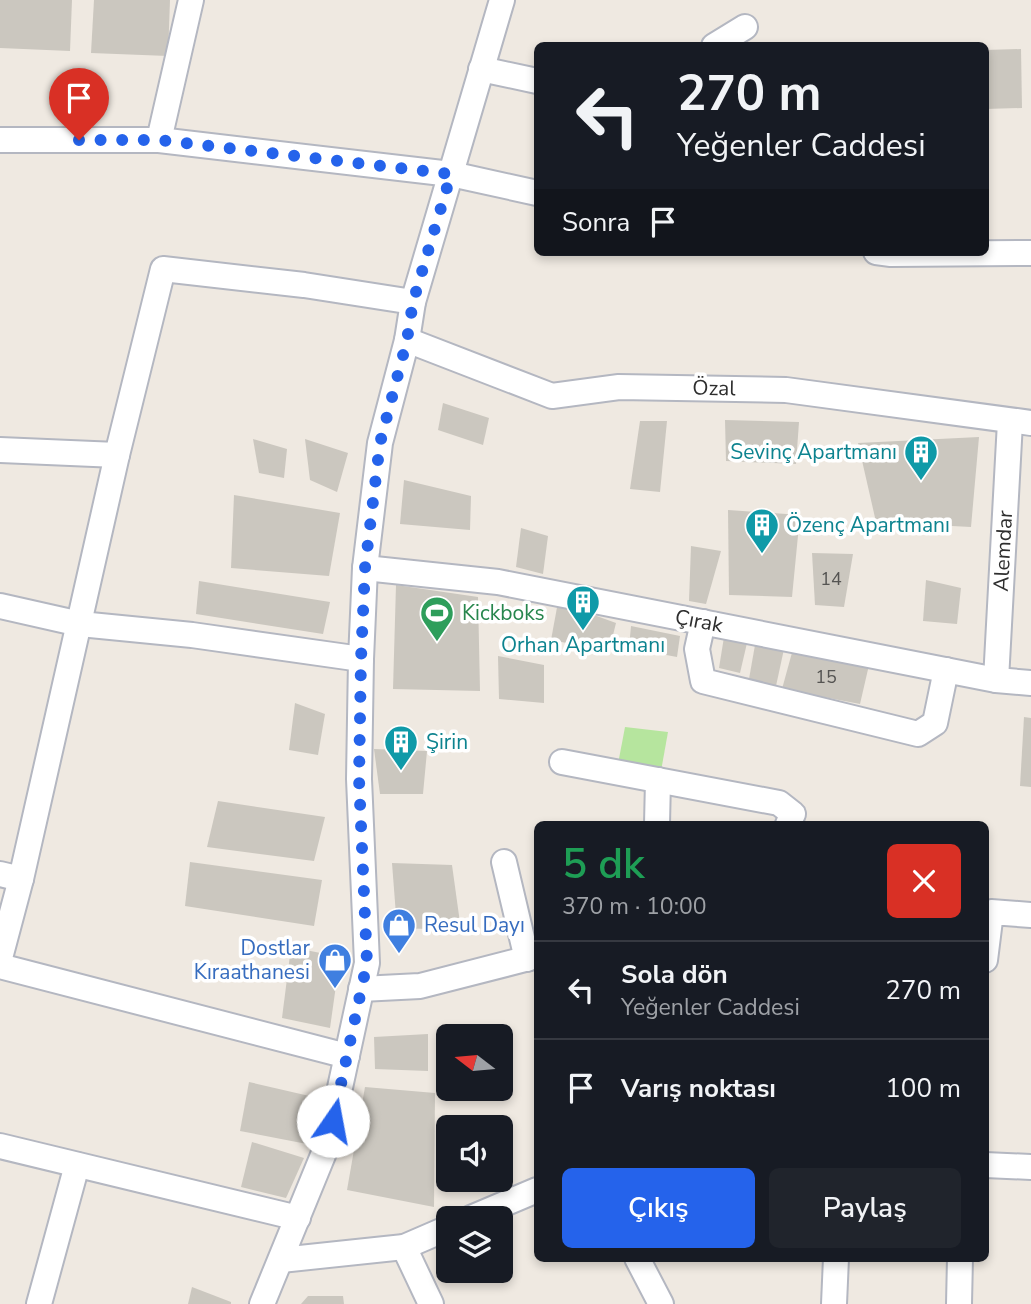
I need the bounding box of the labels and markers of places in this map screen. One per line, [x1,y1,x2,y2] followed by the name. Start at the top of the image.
[49,68,109,140] pin
[902,433,940,482] building icon: Sevinç Apartmanı
[730,438,897,466] place label: Sevinç Apartmanı
[743,506,781,555] building icon: Özenç Apartmanı
[786,511,950,539] place label: Özenç Apartmanı
[564,583,602,632] building icon: Orhan Apartmanı
[418,594,456,643] sports icon: Kickboks
[462,599,545,627] place label: Kickboks
[501,631,665,659] place label: Orhan Apartmanı
[382,723,420,772] building icon: Şirin
[426,728,468,756] place label: Şirin
[380,906,418,955] shop icon: Resul Dayı
[424,911,525,939] place label: Resul Dayı
[194,934,310,986] place label: Dostlar Kıraathanesi
[316,941,354,990] shop icon: Dostlar Kıraathanesi

